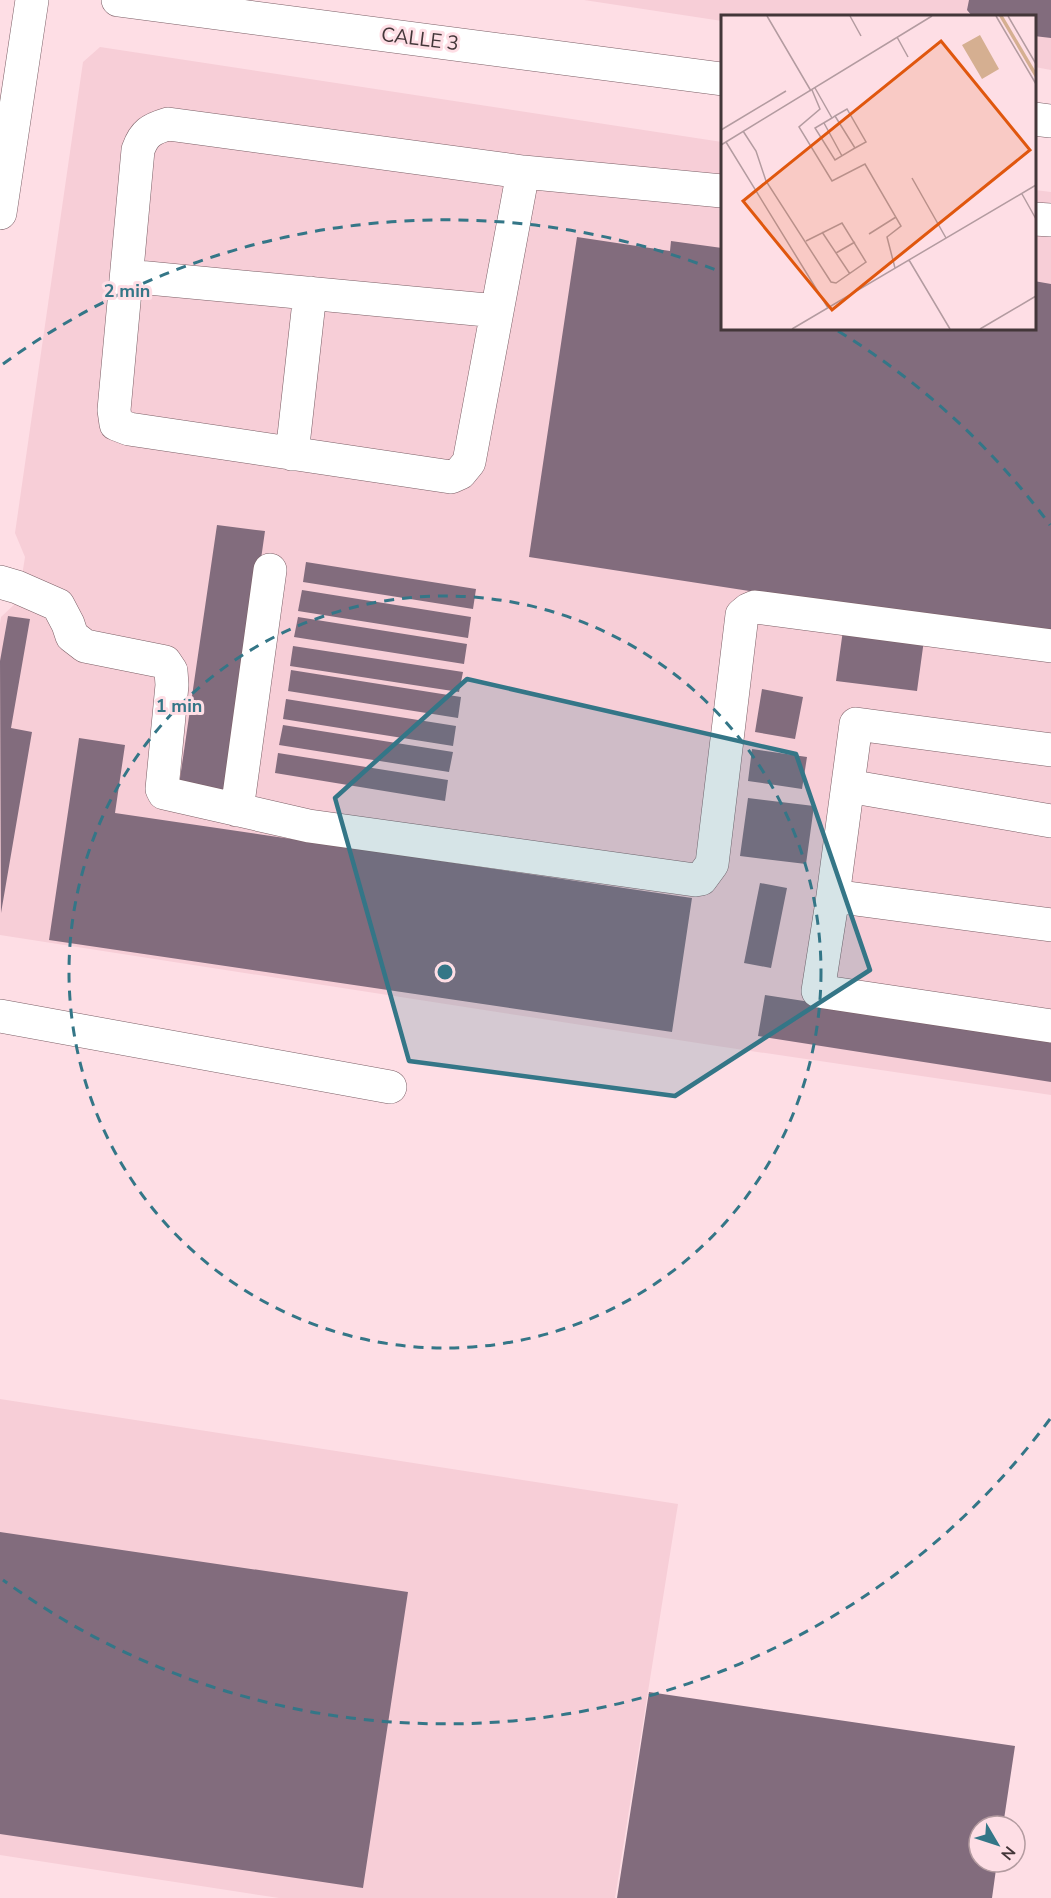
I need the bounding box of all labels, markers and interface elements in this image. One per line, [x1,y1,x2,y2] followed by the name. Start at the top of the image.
[721,15,1036,330] inset map
[380,21,460,57] street label: CALLE 3
[104,279,150,303] text: 2 min
[156,694,202,718] text: 1 min
[435,962,455,982] centre of rings
[967,1814,1027,1874] north arrow
[996,1841,1020,1864] text: N

